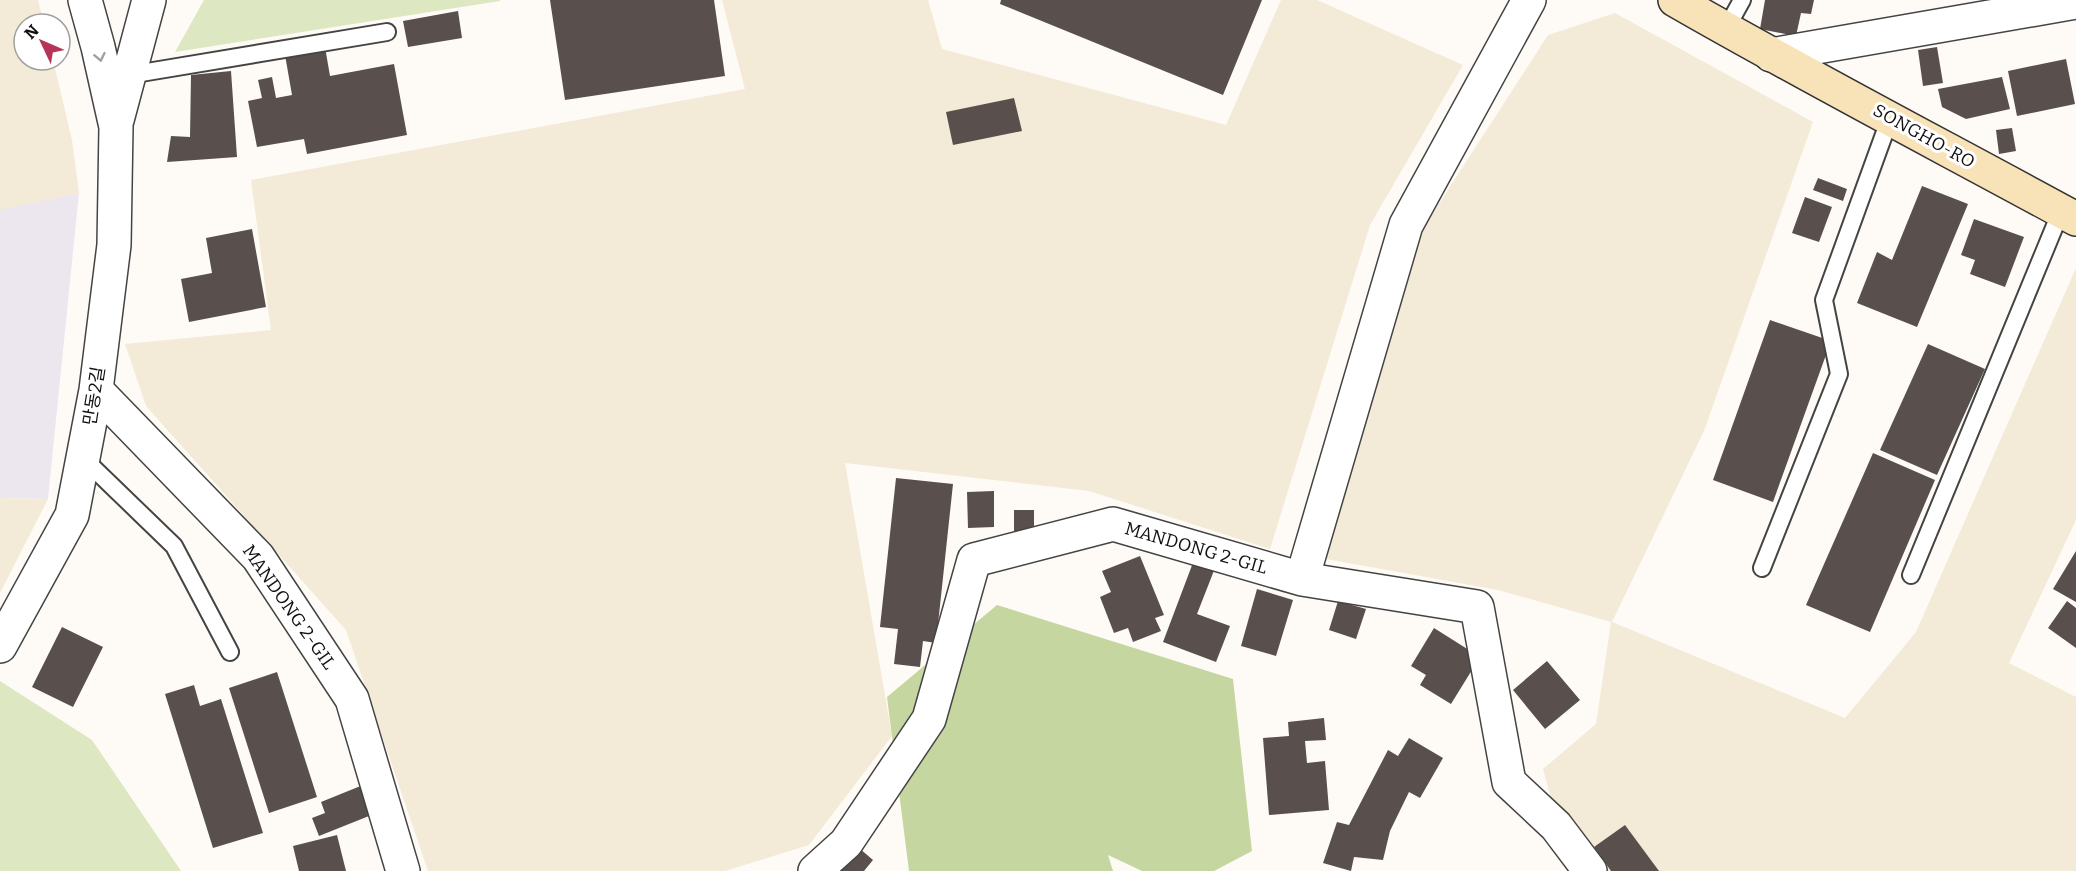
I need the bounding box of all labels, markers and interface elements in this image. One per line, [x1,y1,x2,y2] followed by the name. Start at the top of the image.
[12,12,72,72] north arrow
[20,21,43,43] text: N
[93,51,106,61] one-way arrow
[1869,99,1979,173] street label: SONGHO-RO
[78,365,110,427] street label: 만동2길
[1122,517,1270,579] street label: MANDONG 2-GIL
[238,540,340,674] street label: MANDONG 2-GIL

